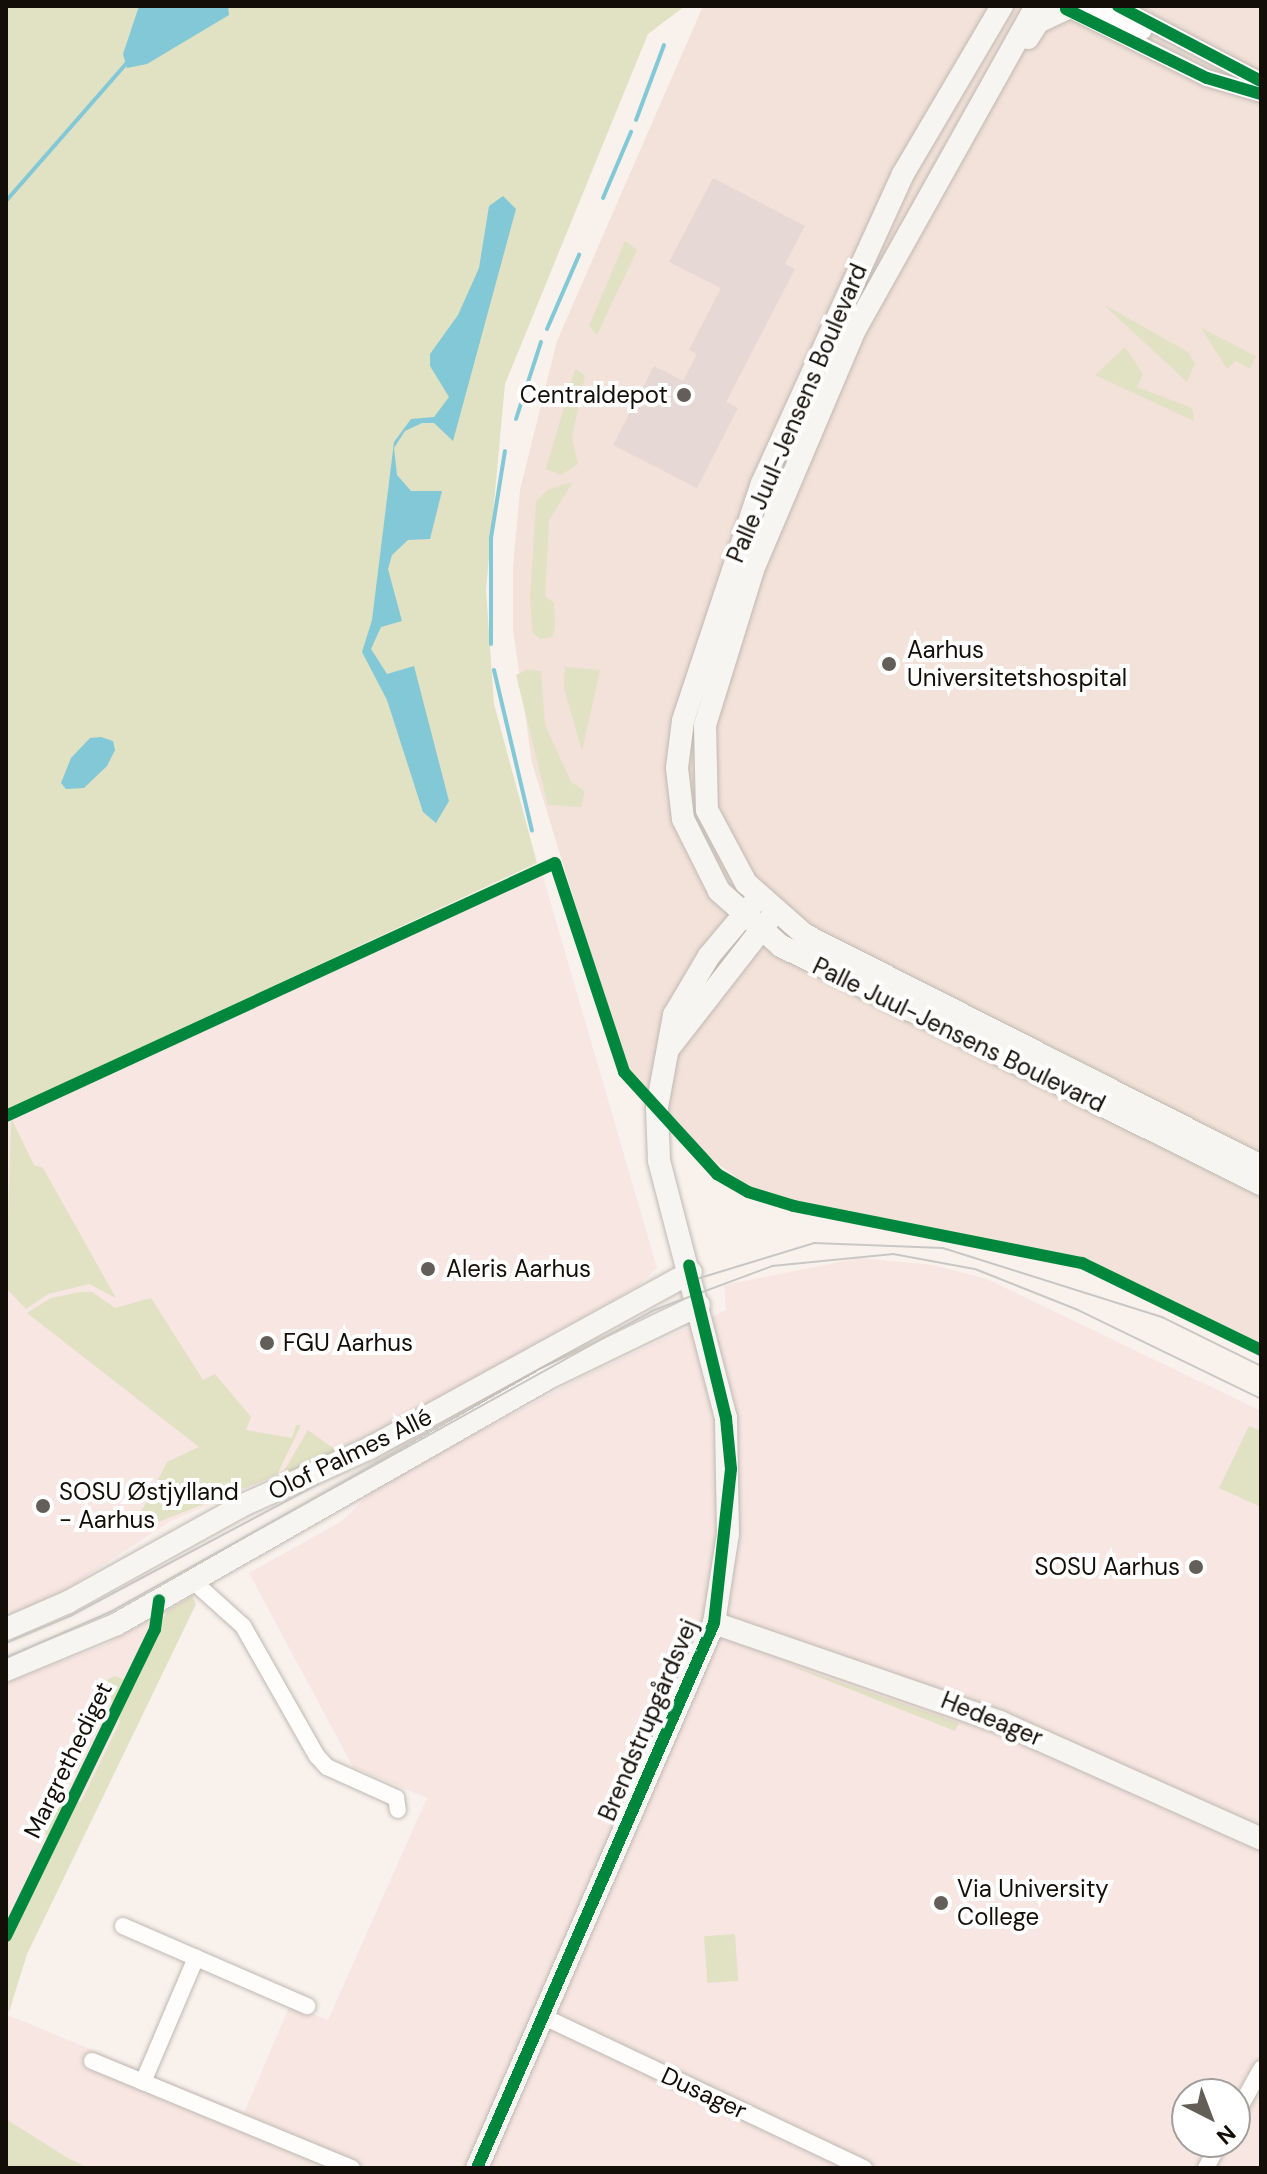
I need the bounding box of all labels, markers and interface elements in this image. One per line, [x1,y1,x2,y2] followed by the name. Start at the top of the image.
[721,259,873,567] street label: Palle Juul-Jensens Boulevard
[520,381,668,409] place label: Centraldepot
[675,386,693,404] marker: Centraldepot
[907,636,1127,692] place label: Aarhus Universitetshospital
[878,653,900,675] marker: Aarhus Universitetshospital
[808,952,1110,1118] street label: Palle Juul-Jensens Boulevard
[446,1255,591,1283] place label: Aleris Aarhus
[417,1258,439,1280] marker: Aleris Aarhus
[283,1329,413,1357] place label: FGU Aarhus
[258,1334,276,1352] marker: FGU Aarhus
[264,1402,436,1506] street label: Olof Palmes Allé
[59,1478,239,1534] place label: SOSU Østjylland - Aarhus
[34,1497,52,1515] marker: SOSU Østjylland - Aarhus
[1034,1553,1180,1581] place label: SOSU Aarhus
[1187,1558,1205,1576] marker: SOSU Aarhus
[592,1615,704,1825] street label: Brendstrupgårdsvej
[18,1677,118,1843] street label: Margrethediget
[937,1686,1047,1752] street label: Hedeager
[957,1875,1109,1931] place label: Via University College
[932,1894,950,1912] marker: Via University College
[657,2061,751,2125] street label: Dusager
[1171,2078,1251,2158] north arrow
[1210,2119,1242,2151] text: N

